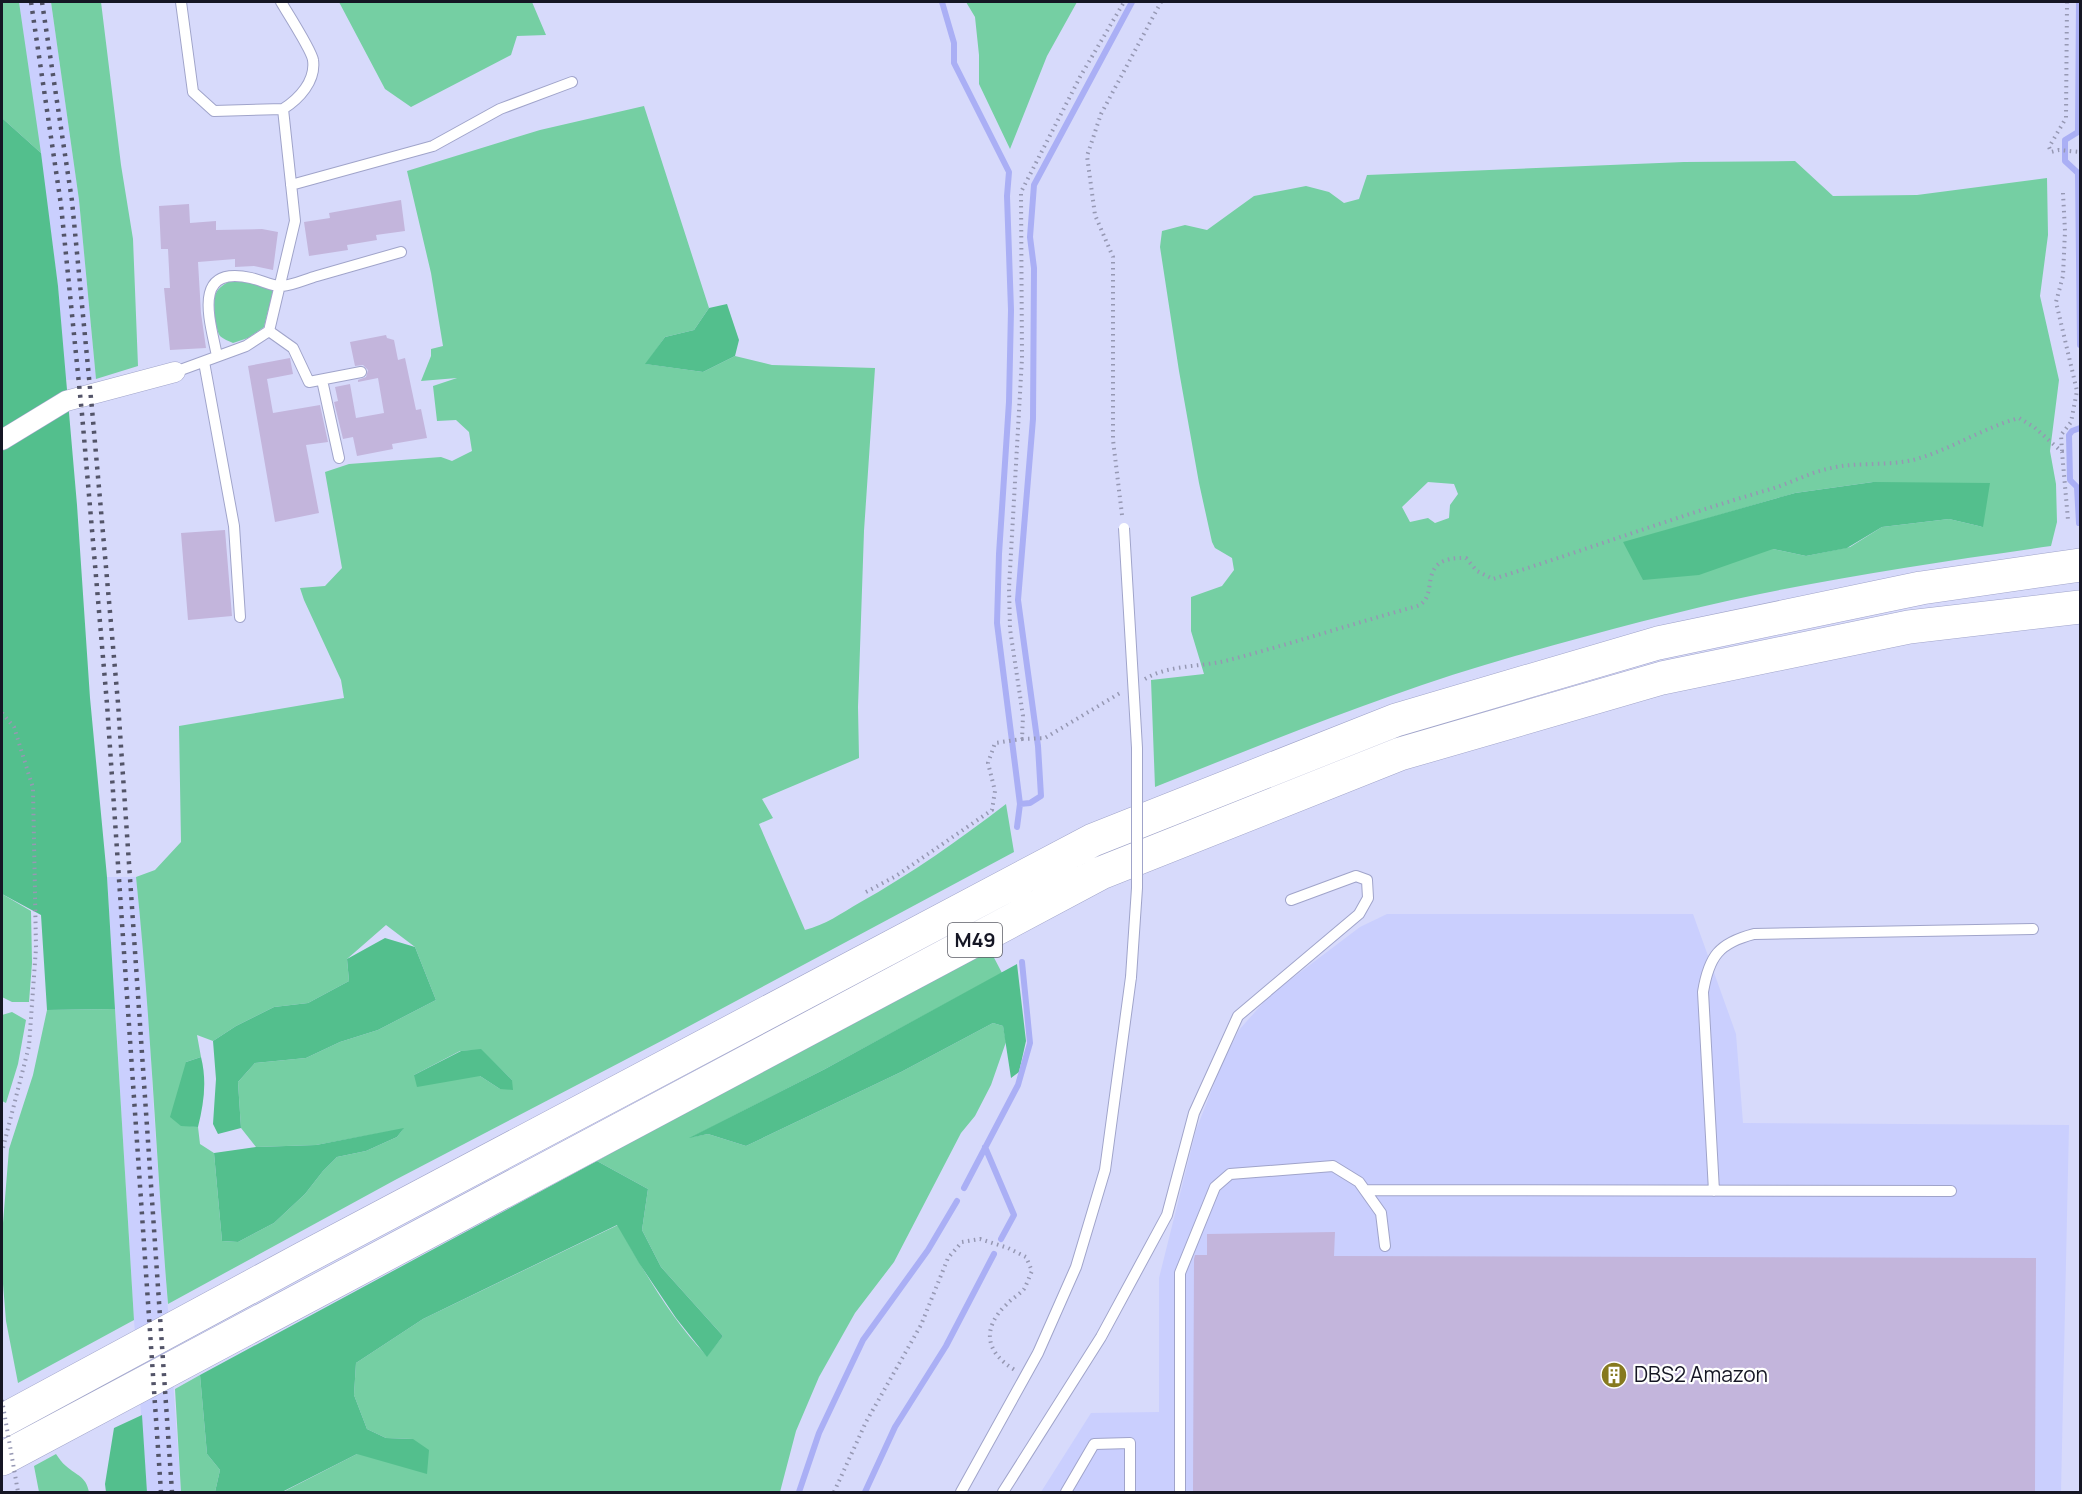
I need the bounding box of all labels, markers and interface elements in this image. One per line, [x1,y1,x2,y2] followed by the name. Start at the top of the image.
[948,923,1002,957] road number: M49
[1599,1360,1629,1390] building icon: DBS2 Amazon
[1634,1360,1768,1388] place label: DBS2 Amazon

